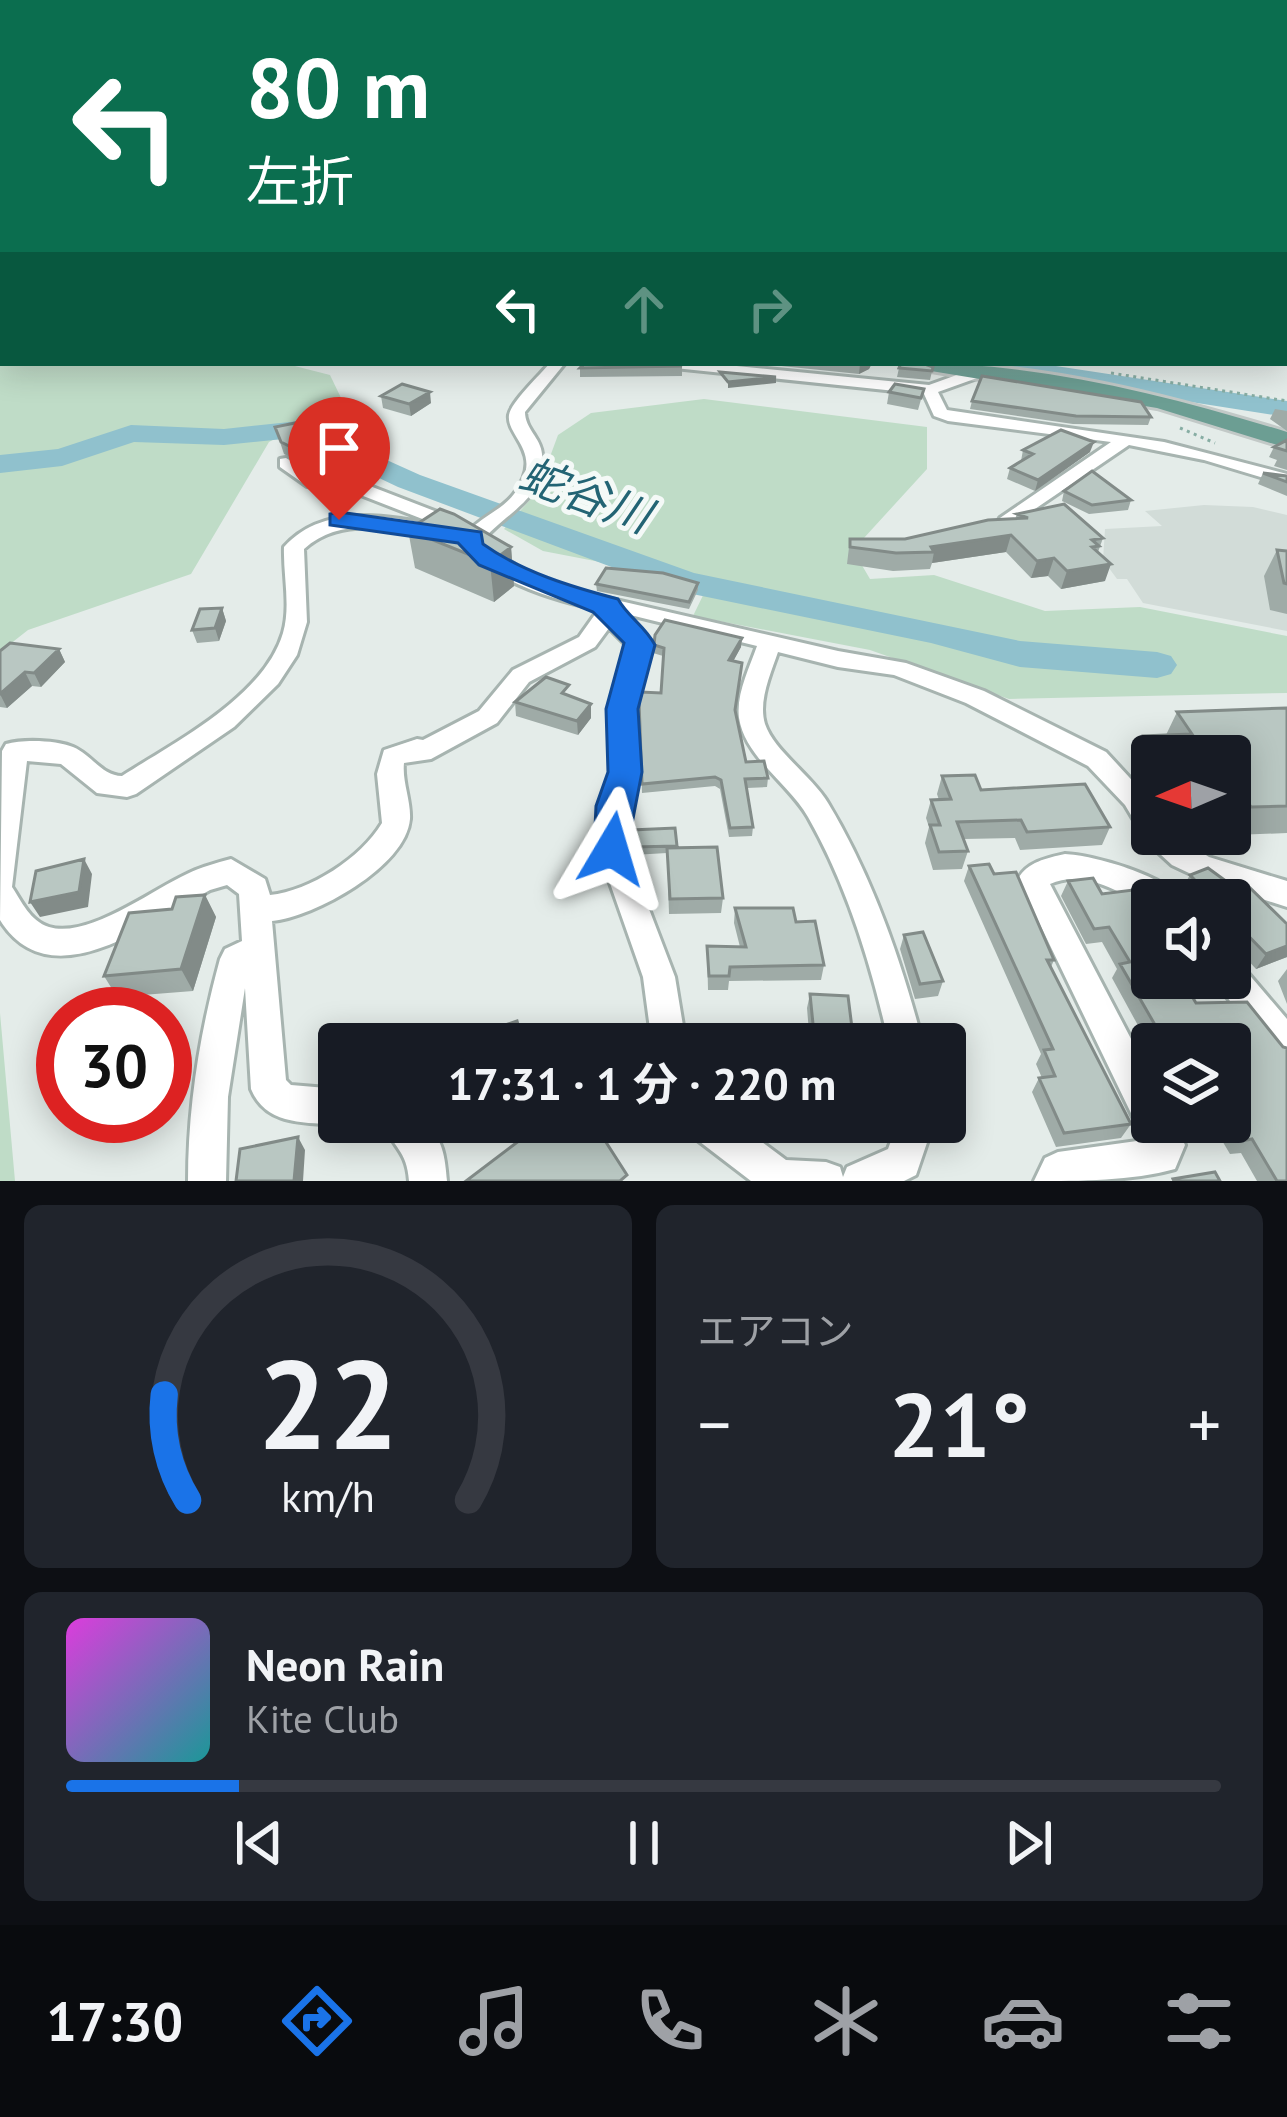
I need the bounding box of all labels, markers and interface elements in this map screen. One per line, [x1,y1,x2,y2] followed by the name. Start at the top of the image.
[246,32,430,141] text: 80 m
[48,48,204,204] icon: left
[246,146,354,216] text: 左折
[485,276,551,342] icon: left
[611,276,677,342] icon: ahead
[737,276,803,342] icon: right
[288,397,390,520] pin
[306,415,372,481] icon: arrive
[513,444,663,546] water label: 蛇谷川
[1131,735,1251,855] north arrow
[1131,735,1251,1143] map controls
[549,786,675,912] position arrow
[1131,879,1251,999] button: sound
[36,987,192,1143] speed limit sign: 30
[1131,1023,1251,1143] button: layers
[448,1054,836,1112] text: 17:31 · 1 分 · 220 m
[698,1305,854,1356] text: エアコン
[257,1322,399,1483] text: 22
[889,1365,1030,1482] text: 21°
[698,1381,731,1466] text: −
[1188,1381,1221,1466] text: +
[281,1467,375,1523] text: km/h
[246,1635,444,1693] text: Neon Rain
[246,1693,399,1744] text: Kite Club
[226,1810,292,1876] icon: previous
[611,1810,677,1876] icon: pause
[996,1810,1062,1876] icon: next
[275,1979,359,2063] icon: directions
[452,1979,536,2063] icon: music
[628,1979,712,2063] icon: phone
[804,1979,888,2063] icon: climate
[981,1979,1065,2063] icon: car
[1157,1979,1241,2063] icon: filters
[46,1986,183,2056] text: 17:30

